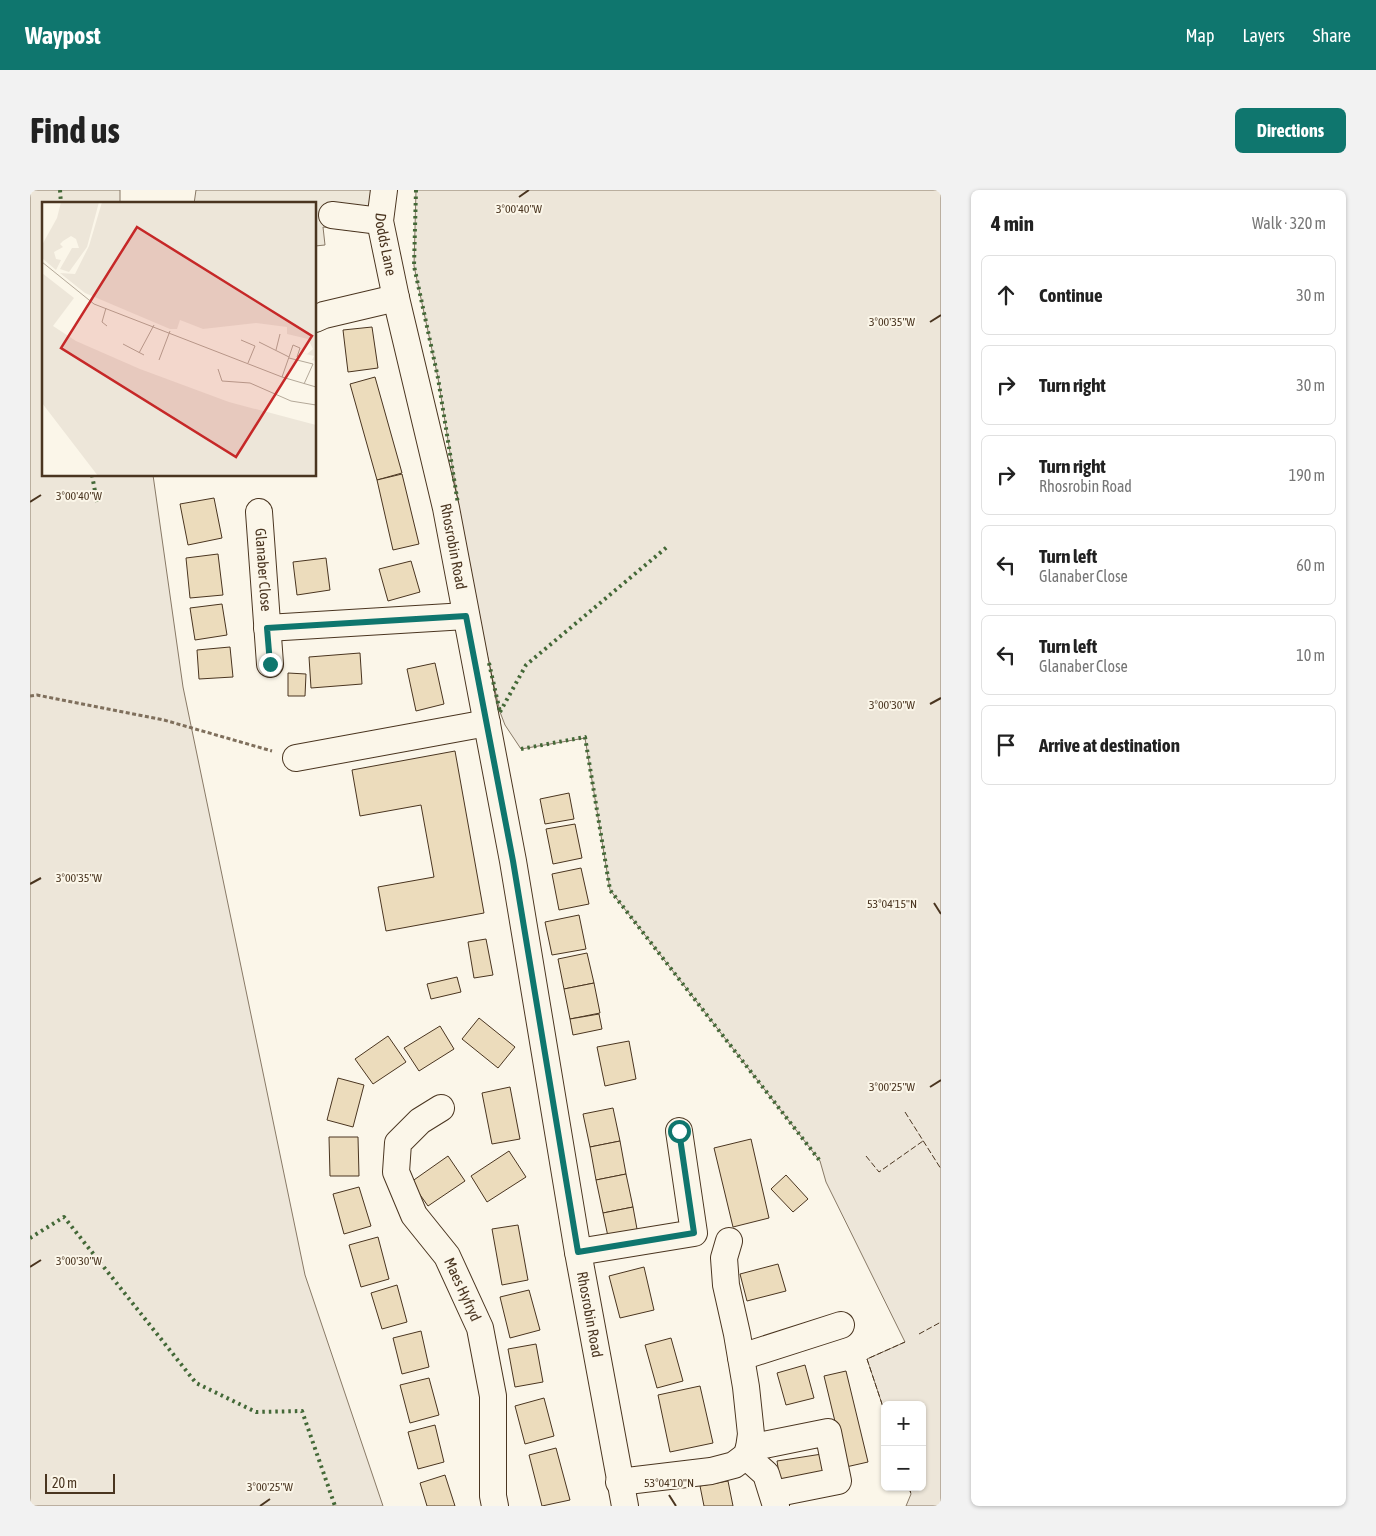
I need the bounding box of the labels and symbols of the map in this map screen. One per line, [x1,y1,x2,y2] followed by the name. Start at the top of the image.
[42,202,316,476] inset map
[496,202,542,216] text: 3°00'40"W
[372,212,400,277] street label: Dodds Lane
[869,315,915,329] text: 3°00'35"W
[56,489,102,503] text: 3°00'40"W
[437,502,470,591] street label: Rhosrobin Road
[252,528,275,612] street label: Glanaber Close
[259,653,282,676] route end
[869,698,915,712] text: 3°00'30"W
[56,871,102,885] text: 3°00'35"W
[867,897,917,911] text: 53°04'15"N
[869,1080,915,1094] text: 3°00'25"W
[668,1120,691,1143] route start
[56,1254,102,1268] text: 3°00'30"W
[441,1255,485,1324] street label: Maes Hyfryd
[574,1270,606,1359] street label: Rhosrobin Road
[45,1471,115,1494] scale bar
[644,1476,694,1490] text: 53°04'10"N
[247,1480,293,1494] text: 3°00'25"W

